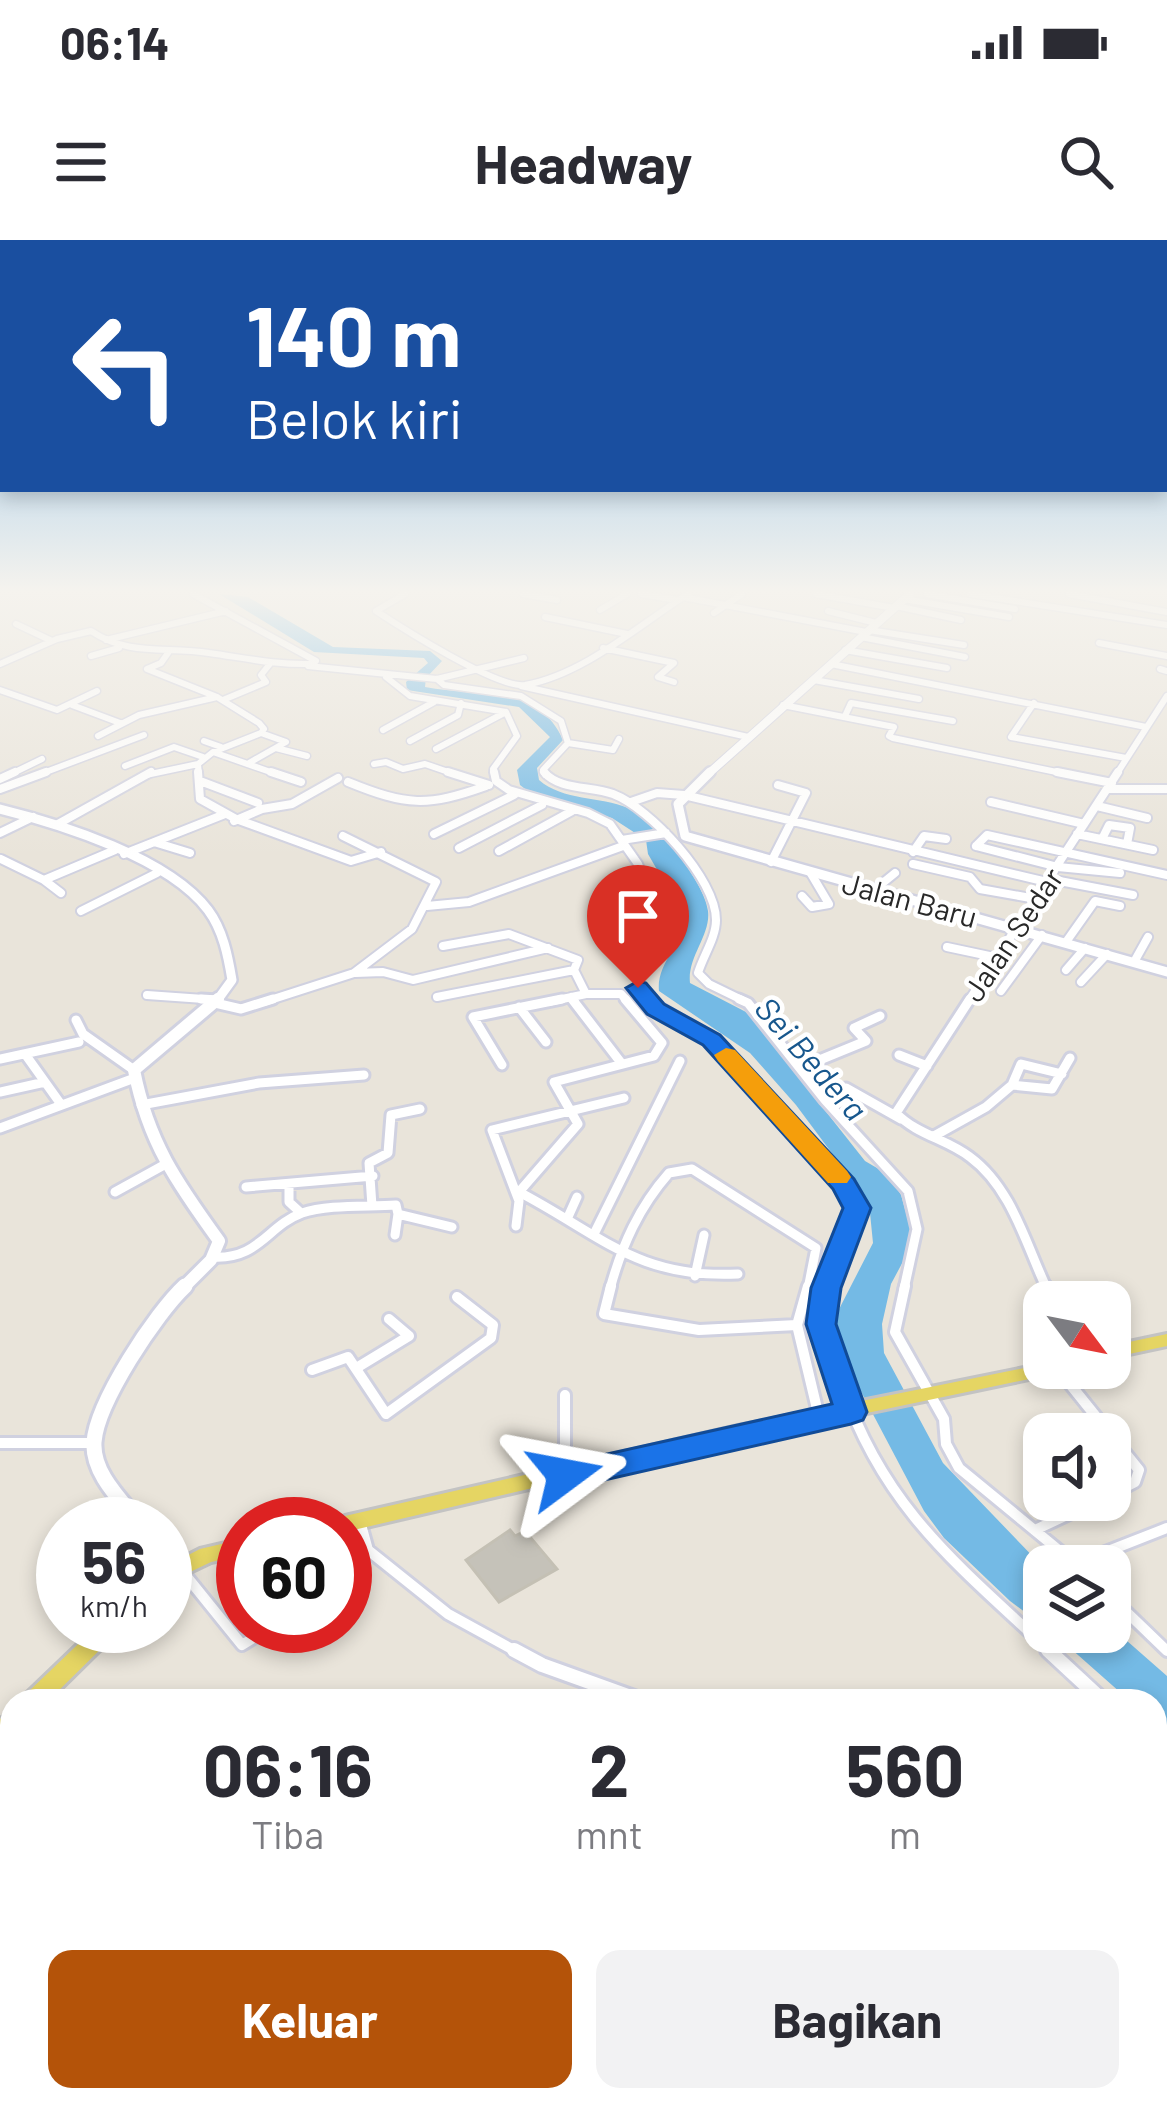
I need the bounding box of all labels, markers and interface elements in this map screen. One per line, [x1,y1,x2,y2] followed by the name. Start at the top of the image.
[60,15,169,69] text: 06:14
[48,129,114,195] icon: menu
[1053,129,1119,195] icon: search
[475,130,693,195] text: Headway
[246,283,461,384] text: 140 m
[48,288,204,444] icon: left
[246,385,463,450] text: Belok kiri
[954,860,1070,1008] street label: Jalan Sedar
[839,864,981,934] street label: Jalan Baru
[587,865,689,988] pin
[605,883,671,949] icon: arrive
[747,988,877,1128] water label: Sei Bedera
[1023,1281,1131,1389] north arrow
[1023,1281,1131,1653] map controls
[502,1412,628,1538] position arrow
[1023,1413,1131,1521] button: sound
[216,1497,372,1653] speed limit sign: 60
[82,1524,146,1596] text: 56
[1023,1545,1131,1653] button: layers
[80,1587,148,1623] text: km/h
[203,1725,373,1811] text: 06:16
[589,1725,629,1811] text: 2
[846,1725,964,1811] text: 560
[251,1810,324,1857] text: Tiba
[576,1810,643,1857] text: mnt
[889,1810,921,1857] text: m
[48,1950,572,2088] button: Keluar
[596,1950,1119,2088] button: Bagikan

